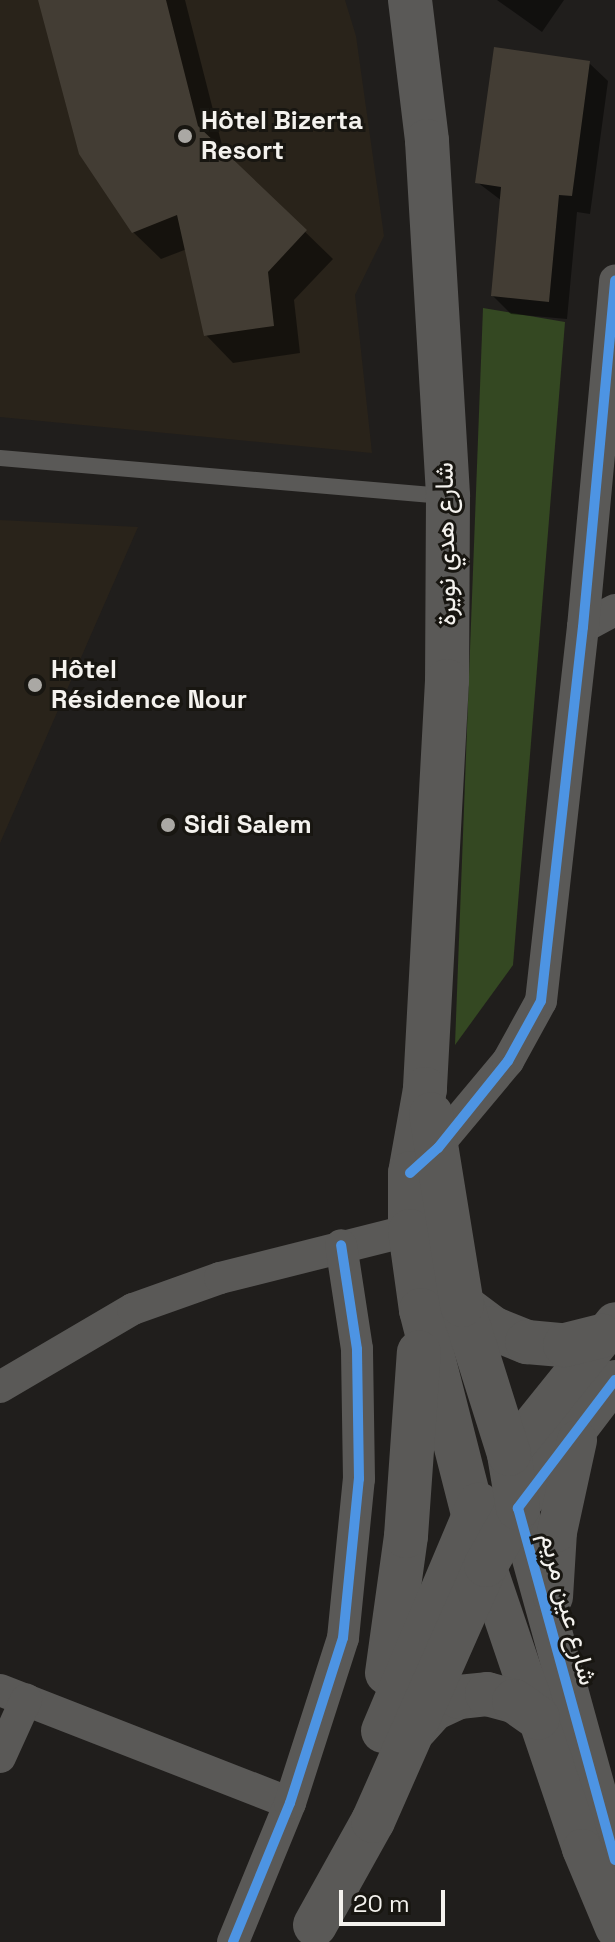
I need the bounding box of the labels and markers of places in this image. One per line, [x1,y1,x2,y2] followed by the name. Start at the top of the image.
[201,105,363,166] place label: Hôtel Bizerta Resort
[176,127,194,145] marker: Hôtel Bizerta Resort
[51,654,247,716] place label: Hôtel Résidence Nour
[26,676,44,694] marker: Hôtel Résidence Nour
[184,809,312,841] place label: Sidi Salem
[159,816,177,834] marker: Sidi Salem

